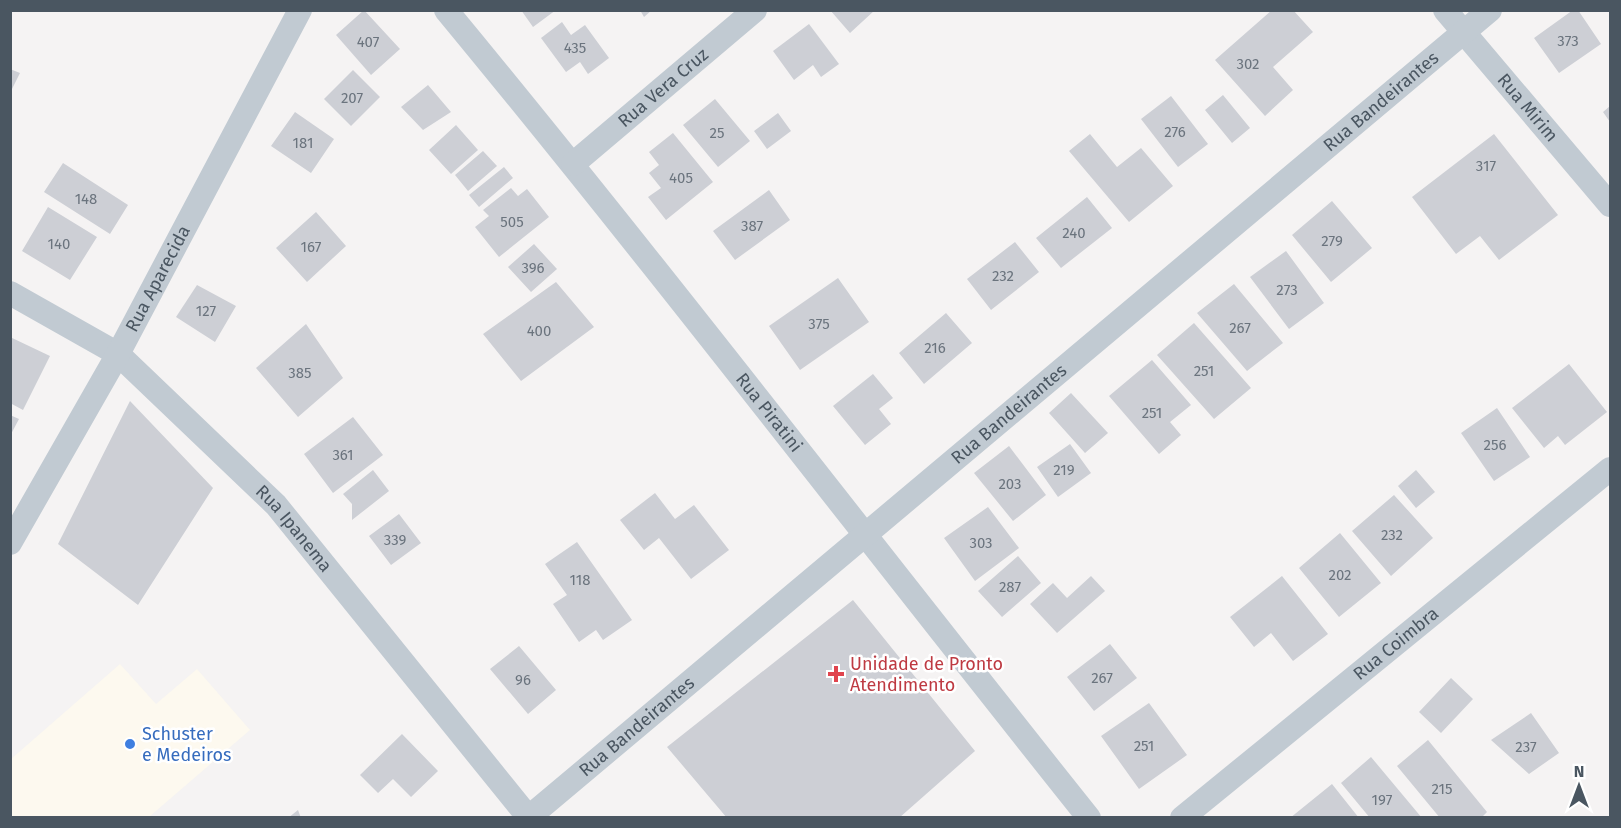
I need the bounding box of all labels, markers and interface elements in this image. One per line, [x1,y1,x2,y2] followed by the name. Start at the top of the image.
[1557,32,1579,50] house number: 373
[357,33,380,51] house number: 407
[564,39,586,57] house number: 435
[613,43,713,132] street label: Rua Vera Cruz
[1319,47,1443,156] street label: Rua Bandeirantes
[1236,55,1260,73] house number: 302
[1493,69,1563,146] street label: Rua Mirim
[341,89,363,107] house number: 207
[1164,123,1186,141] house number: 276
[710,124,724,142] house number: 25
[293,134,313,152] house number: 181
[1476,157,1496,175] house number: 317
[669,169,693,187] house number: 405
[75,190,97,208] house number: 148
[500,213,524,231] house number: 505
[741,217,763,235] house number: 387
[121,222,195,335] street label: Rua Aparecida
[1062,224,1086,242] house number: 240
[1321,232,1343,250] house number: 279
[48,235,70,253] house number: 140
[301,238,322,256] house number: 167
[521,259,545,277] house number: 396
[992,267,1014,285] house number: 232
[1276,281,1298,299] house number: 273
[196,302,217,320] house number: 127
[808,315,830,333] house number: 375
[1229,319,1251,337] house number: 267
[527,322,551,340] house number: 400
[924,339,946,357] house number: 216
[947,359,1071,469] street label: Rua Bandeirantes
[1194,362,1214,380] house number: 251
[288,364,312,382] house number: 385
[731,368,807,456] street label: Rua Piratini
[1142,404,1162,422] house number: 251
[1484,436,1506,454] house number: 256
[332,446,354,464] house number: 361
[1053,461,1075,479] house number: 219
[998,475,1022,493] house number: 203
[251,480,337,576] street label: Rua Ipanema
[1381,526,1403,544] house number: 232
[384,531,406,549] house number: 339
[969,534,993,552] house number: 303
[1328,566,1352,584] house number: 202
[569,571,591,589] house number: 118
[999,578,1021,596] house number: 287
[1349,602,1443,685] street label: Rua Coimbra
[850,653,1003,696] place label: Unidade de Pronto Atendimento
[827,665,845,683] marker: Unidade de Pronto Atendimento
[1091,669,1113,687] house number: 267
[515,671,531,689] house number: 96
[575,672,699,781] street label: Rua Bandeirantes
[142,723,231,766] place label: Schuster e Medeiros
[123,737,137,751] marker: Schuster e Medeiros
[1134,737,1154,755] house number: 251
[1515,738,1537,756] house number: 237
[1549,756,1609,816] north arrow
[1574,762,1584,781] text: N
[1431,780,1453,798] house number: 215
[1372,791,1393,809] house number: 197

